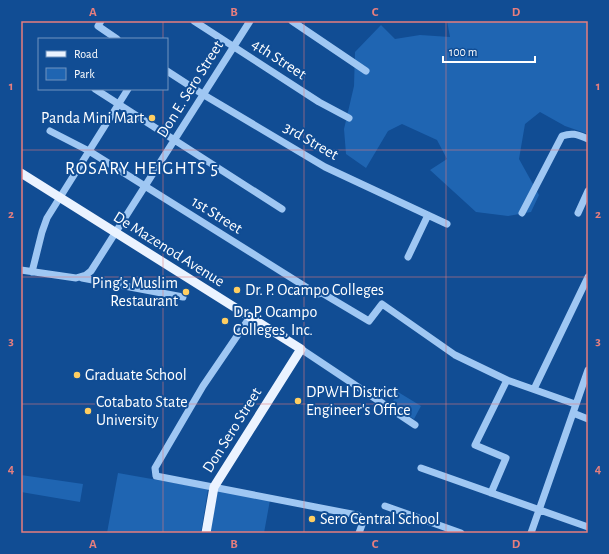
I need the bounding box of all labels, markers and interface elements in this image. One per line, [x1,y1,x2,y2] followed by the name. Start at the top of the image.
[89,6,97,19] text: A
[230,6,238,19] text: B
[372,6,379,19] text: C
[512,6,521,19] text: D
[249,36,309,82] street label: 4th Street
[38,38,168,90] legend
[154,38,226,140] street label: Don E. Sero Street
[443,38,535,64] scale bar
[449,46,477,58] text: 100 m
[74,48,98,60] text: Road
[74,68,95,80] text: Park
[9,80,13,93] text: 1
[596,80,600,93] text: 1
[41,110,144,126] place label: Panda Mini Mart
[147,113,157,123] marker: Panda Mini Mart
[281,119,341,163] street label: 3rd Street
[65,160,219,178] district label: ROSARY HEIGHTS 5
[189,193,245,237] street label: 1st Street
[8,208,14,221] text: 2
[111,208,227,290] street label: De Mazenod Avenue
[595,208,601,221] text: 2
[92,275,178,309] place label: Ping's Muslim Restaurant
[245,282,384,298] place label: Dr. P. Ocampo Colleges
[232,285,242,295] marker: Dr. P. Ocampo Colleges
[181,287,191,297] marker: Ping's Muslim Restaurant
[233,304,317,338] place label: Dr. P. Ocampo Colleges, Inc.
[220,316,230,326] marker: Dr. P. Ocampo Colleges, Inc.
[8,335,14,348] text: 3
[595,335,601,348] text: 3
[85,367,187,383] place label: Graduate School
[72,370,82,380] marker: Graduate School
[306,384,411,418] place label: DPWH District Engineer's Office
[200,385,264,475] street label: Don Sero Street
[96,394,188,429] place label: Cotabato State University
[293,396,303,406] marker: DPWH District Engineer's Office
[83,406,93,416] marker: Cotabato State University
[8,463,15,476] text: 4
[595,463,602,476] text: 4
[320,511,439,527] place label: Sero Central School
[307,514,317,524] marker: Sero Central School
[89,538,97,551] text: A
[230,538,238,551] text: B
[372,538,379,551] text: C
[512,538,521,551] text: D

